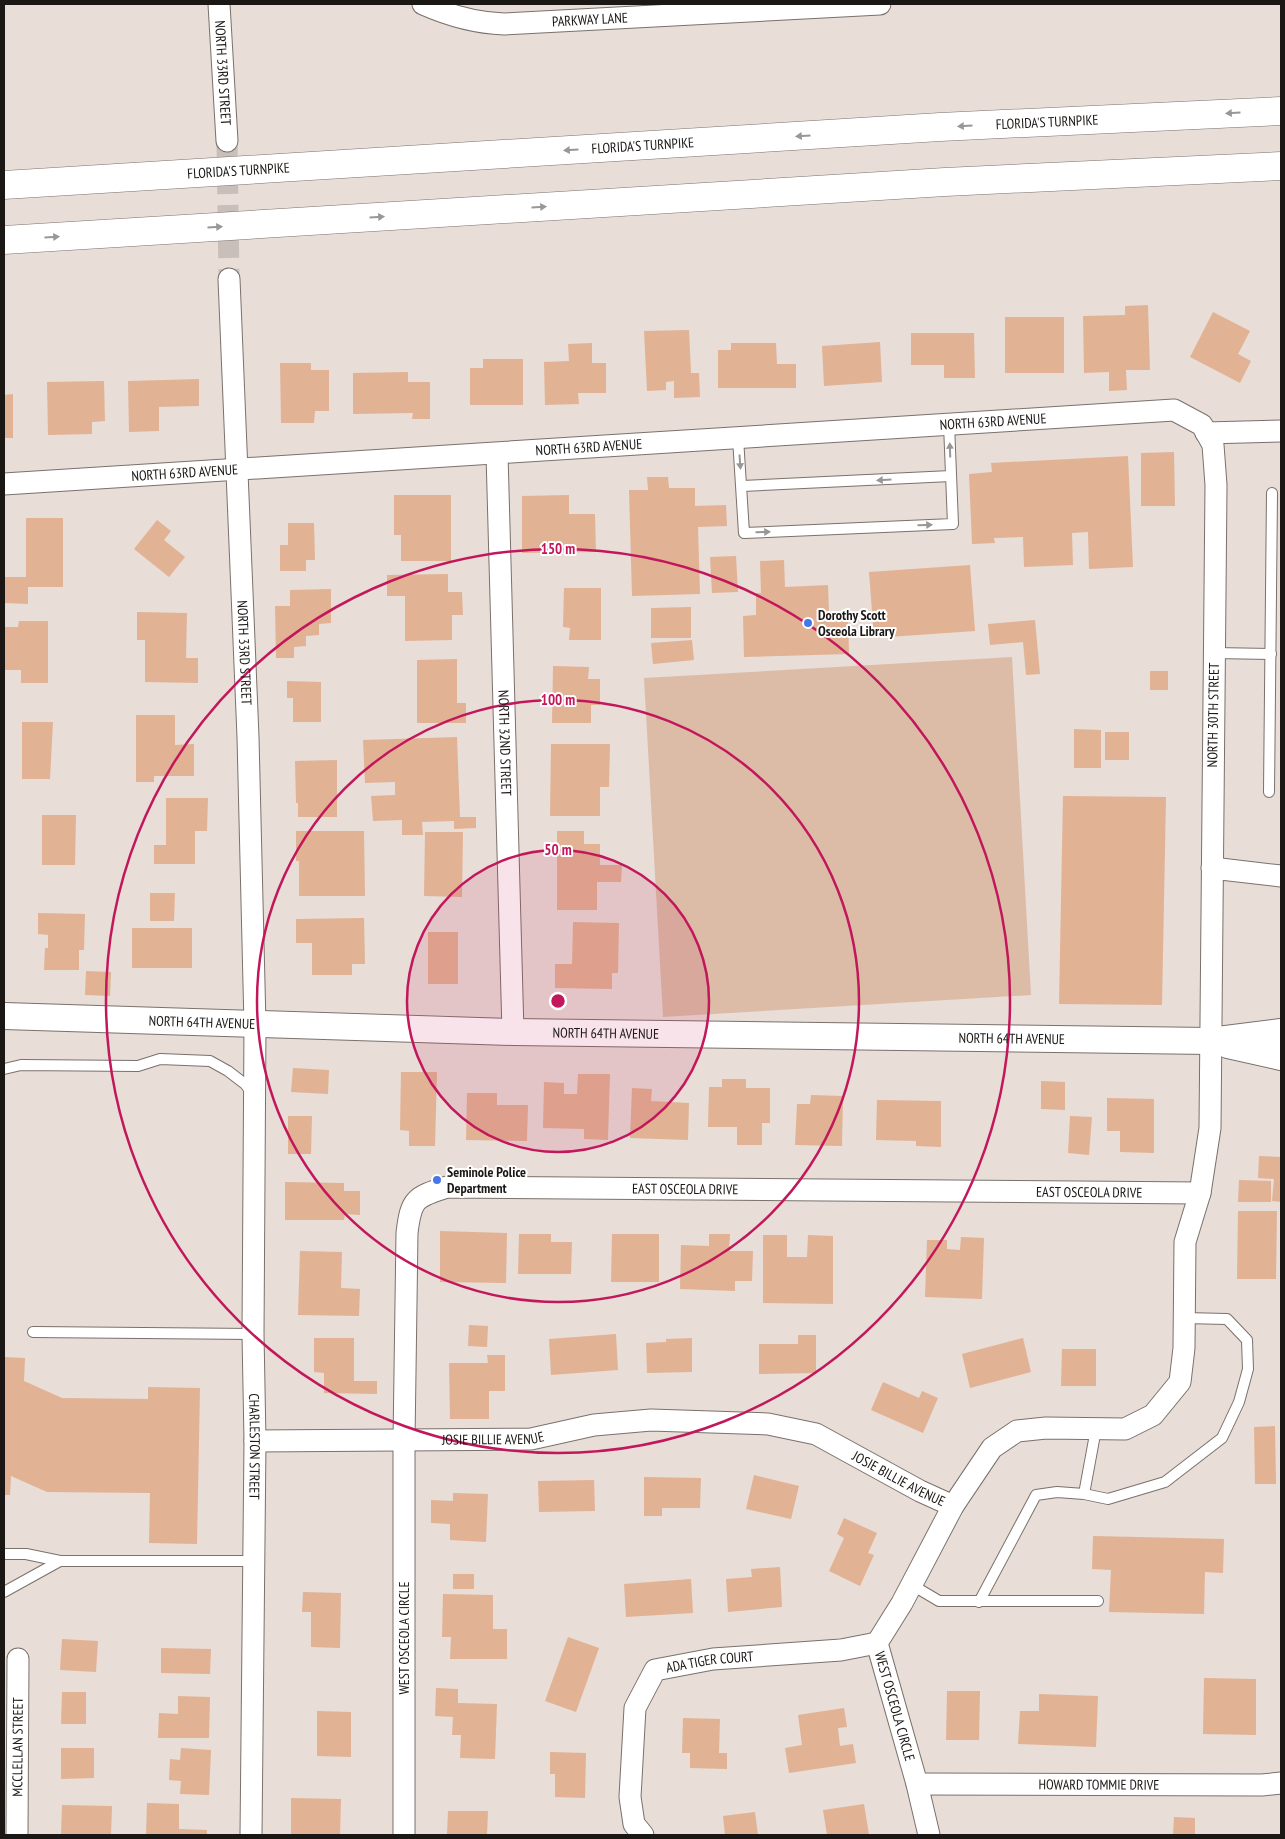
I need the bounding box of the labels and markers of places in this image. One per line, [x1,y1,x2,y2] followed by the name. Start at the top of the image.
[818,606,895,640] place label: Dorothy Scott Osceola Library
[802,617,814,629] marker: Dorothy Scott Osceola Library
[549,992,567,1010] centre of rings
[447,1163,526,1197] place label: Seminole Police Department
[431,1174,443,1186] marker: Seminole Police Department

